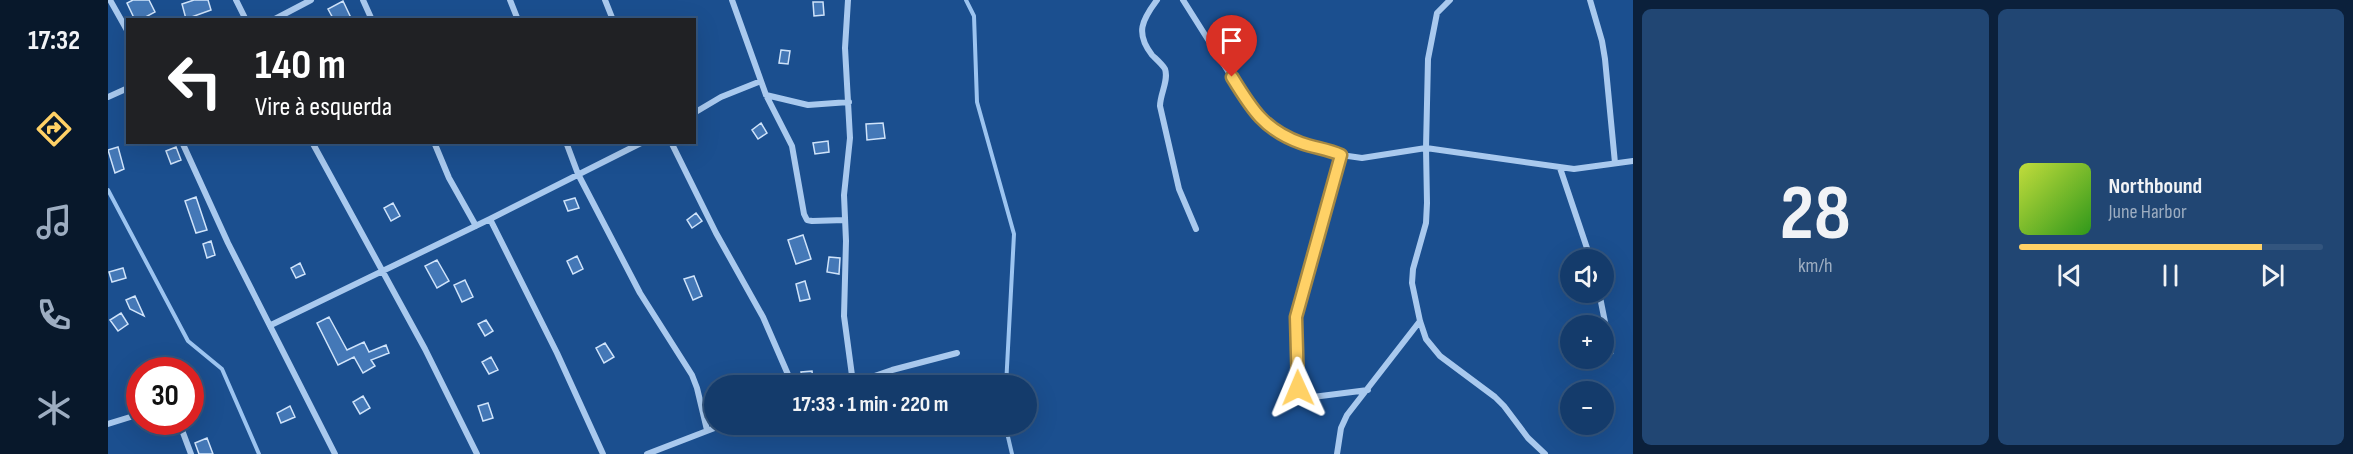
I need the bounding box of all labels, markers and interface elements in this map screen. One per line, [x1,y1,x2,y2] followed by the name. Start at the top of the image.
[1206,15,1257,77] pin
[1215,24,1248,57] icon: arrive
[28,25,80,57] text: 17:32
[255,40,346,91] text: 140 m
[156,42,234,120] icon: left
[255,91,392,123] text: Vire à esquerda
[33,108,75,150] icon: directions
[1780,168,1851,261] text: 28
[2109,173,2202,200] text: Northbound
[2109,200,2187,224] text: June Harbor
[33,201,75,243] icon: music
[1560,249,1614,435] map controls
[1560,249,1614,303] button: sound
[1798,254,1833,278] text: km/h
[2053,259,2086,292] icon: previous
[2154,259,2187,292] icon: pause
[2256,259,2289,292] icon: next
[33,294,75,336] icon: phone
[1560,315,1614,369] button: +
[1266,356,1330,420] position arrow
[126,357,204,435] speed limit sign: 30
[1560,381,1614,435] button: −
[33,387,75,429] icon: climate
[793,391,948,418] text: 17:33 · 1 min · 220 m

